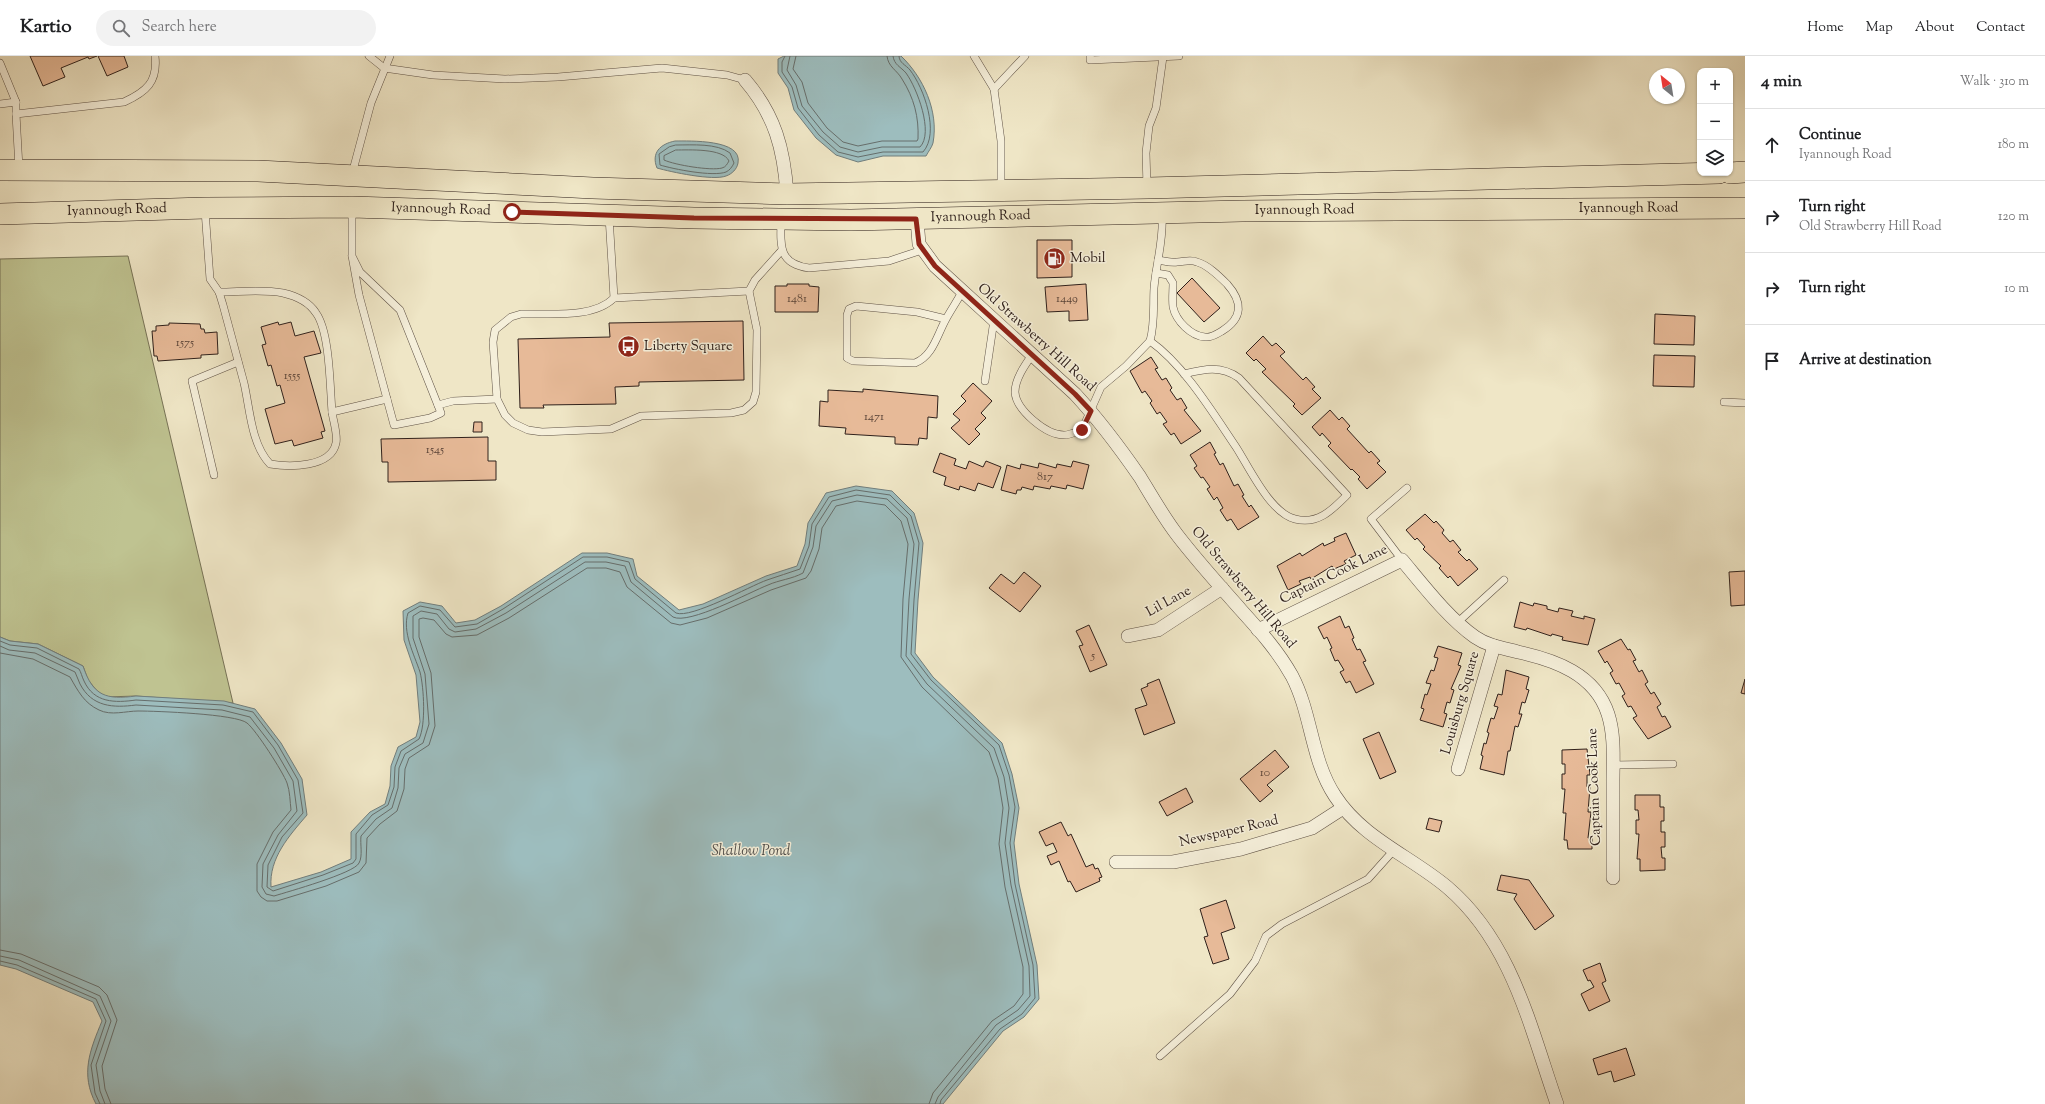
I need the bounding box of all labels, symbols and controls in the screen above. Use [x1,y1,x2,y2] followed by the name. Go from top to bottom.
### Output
[96,10,376,46] search box
[20,14,72,41] text: Kartio
[110,17,132,39] icon: search
[142,17,217,38] text: Search here
[1807,18,1844,38] text: Home
[1866,18,1893,38] text: Map
[1915,18,1954,38] text: About
[1976,18,2025,38] text: Contact
[1649,68,1685,104] north arrow
[1697,68,1733,176] map controls
[1697,68,1733,104] button: +
[1761,70,1802,94] text: 4 min
[1960,73,2029,91] text: Walk · 310 m
[1697,104,1733,140] button: −
[1799,125,1861,146] text: Continue
[1761,134,1783,156] icon: ahead
[1998,136,2029,154] text: 180 m
[1697,140,1733,176] button: layers
[1799,146,1892,164] text: Iyannough Road
[1799,197,1865,218] text: Turn right
[391,198,491,221] street label: Iyannough Road
[1579,198,1679,219] street label: Iyannough Road
[67,199,167,222] street label: Iyannough Road
[1255,200,1355,221] street label: Iyannough Road
[503,203,521,221] route start
[931,206,1031,228] street label: Iyannough Road
[1761,206,1783,228] icon: right
[1998,208,2029,226] text: 120 m
[1799,218,1942,236] text: Old Strawberry Hill Road
[1042,246,1068,272] fuel station icon: Mobil
[1070,249,1106,269] place label: Mobil
[1761,278,1783,300] icon: right
[1799,278,1865,299] text: Turn right
[972,279,1100,397] street label: Old Strawberry Hill Road
[2004,280,2029,298] text: 10 m
[787,290,807,308] house number: 1481
[1056,290,1078,308] house number: 1449
[176,334,194,352] house number: 1575
[615,334,641,360] bus stop icon: Liberty Square
[644,337,733,357] place label: Liberty Square
[1761,350,1783,372] icon: arrive
[1799,350,1932,371] text: Arrive at destination
[284,367,300,385] house number: 1555
[864,408,884,426] house number: 1471
[1073,421,1091,439] route end
[426,441,444,459] house number: 1545
[1037,468,1053,486] house number: 817
[1186,523,1300,653] street label: Old Strawberry Hill Road
[1277,540,1391,610] street label: Captain Cook Lane
[1143,581,1195,623] street label: Lil Lane
[1090,647,1095,665] house number: 5
[1437,649,1485,757] street label: Louisburg Square
[1583,728,1607,846] street label: Captain Cook Lane
[1260,764,1270,782] house number: 10
[1177,811,1281,853] street label: Newspaper Road
[712,841,791,862] water label: Shallow Pond

